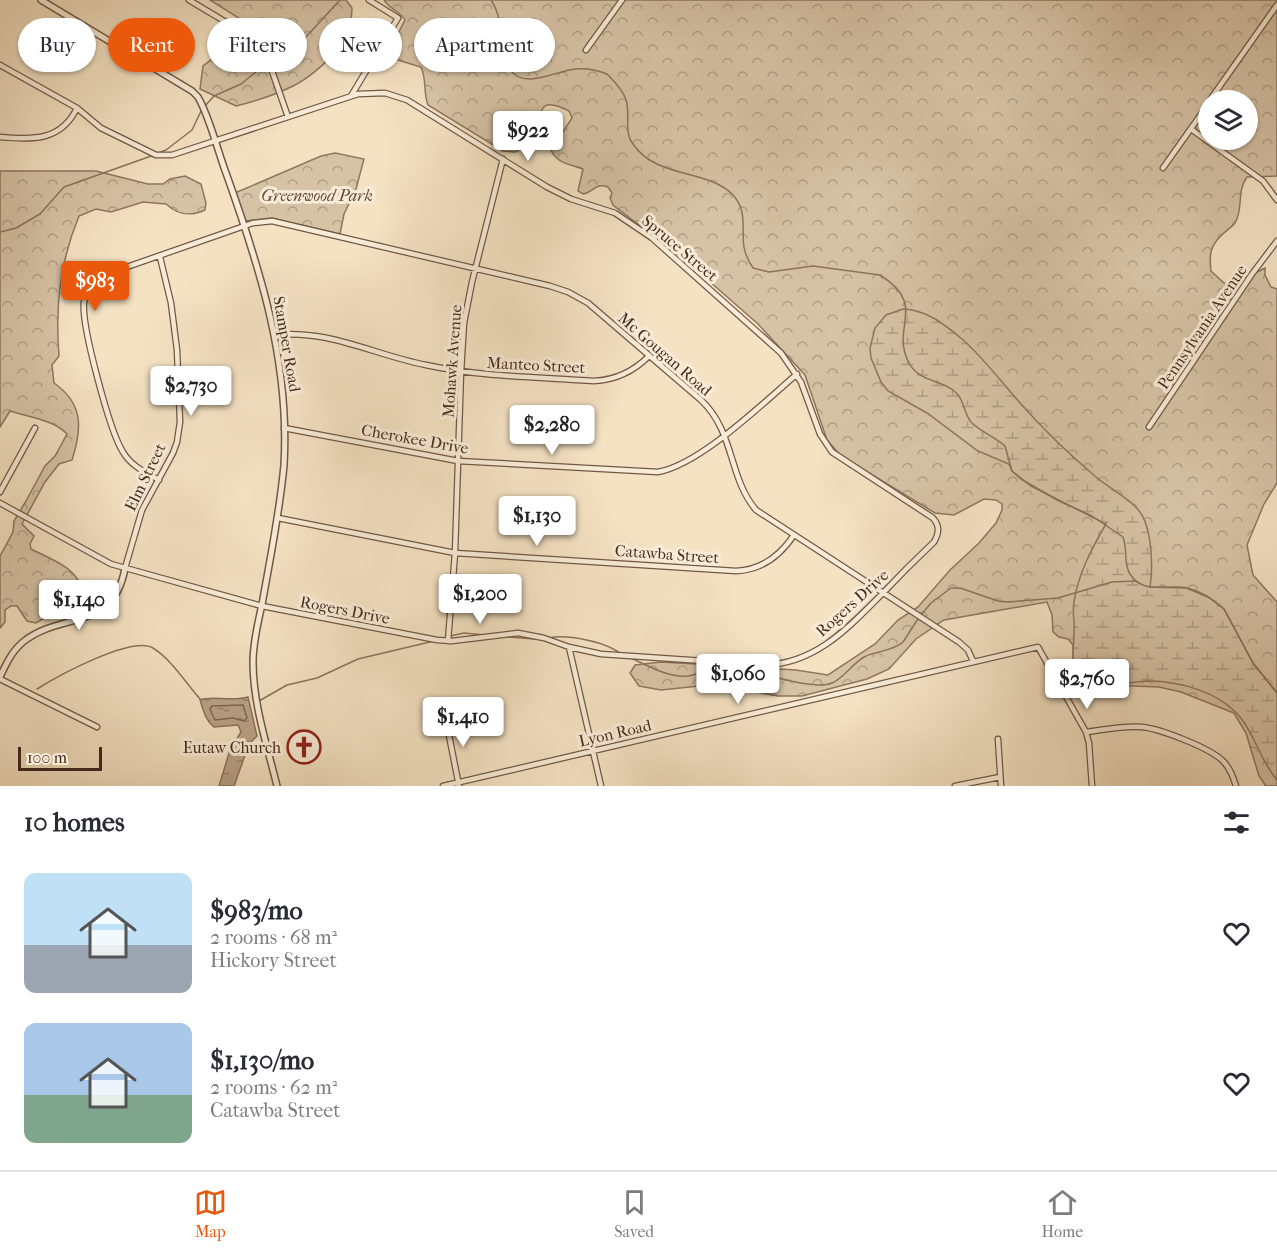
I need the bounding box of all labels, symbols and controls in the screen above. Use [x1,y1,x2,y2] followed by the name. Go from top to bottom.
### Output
[18,18,96,72] chip: Buy
[108,18,195,72] chip: Rent
[207,18,307,72] chip: Filters
[319,18,402,72] chip: New
[414,18,555,72] chip: Apartment
[1198,90,1258,150] map controls
[1198,90,1258,150] button: layers
[492,111,564,162] pin: $922
[507,119,549,142] text: $922
[261,186,373,205] park label: Greenwood Park
[638,211,722,285] street label: Spruce Street
[59,261,131,312] pin: $983
[1153,261,1251,393] street label: Pennsylvania Avenue
[75,269,115,292] text: $983
[269,295,305,394] street label: Stamper Road
[439,304,465,418] street label: Mohawk Avenue
[614,308,716,400] street label: Mc Gougan Road
[486,353,586,377] street label: Manteo Street
[142,366,240,417] pin: $2,730
[164,374,218,397] text: $2,730
[503,405,601,456] pin: $2,280
[524,413,580,436] text: $2,280
[360,420,470,458] street label: Cherokee Drive
[120,440,170,514] street label: Elm Street
[488,496,586,547] pin: $1,130
[513,504,561,527] text: $1,130
[614,541,720,567] street label: Catawba Street
[812,565,892,641] street label: Rogers Drive
[431,574,529,625] pin: $1,200
[30,580,128,631] pin: $1,140
[453,582,507,605] text: $1,200
[53,588,105,611] text: $1,140
[298,592,392,628] street label: Rogers Drive
[689,654,787,705] pin: $1,060
[1038,659,1136,710] pin: $2,760
[710,662,766,685] text: $1,060
[1059,667,1115,690] text: $2,760
[414,697,512,748] pin: $1,410
[437,705,489,728] text: $1,410
[577,715,653,751] street label: Lyon Road
[286,729,322,765] church icon: Eutaw Church
[183,738,281,757] place label: Eutaw Church
[18,744,102,772] scale bar
[27,748,67,767] text: 100 m
[1220,806,1253,839] icon: filters
[24,807,125,838] text: 10 homes
[210,895,303,926] text: $983/mo
[72,897,144,969] icon: home
[1220,917,1253,950] icon: heart
[210,926,337,949] text: 2 rooms · 68 m²
[210,949,337,972] text: Hickory Street
[210,1045,314,1076] text: $1,130/mo
[72,1047,144,1119] icon: home
[1220,1067,1253,1100] icon: heart
[210,1076,337,1099] text: 2 rooms · 62 m²
[210,1099,340,1122] text: Catawba Street
[194,1186,227,1241] tab: Map
[614,1186,654,1241] tab: Saved
[1042,1186,1083,1241] tab: Home

